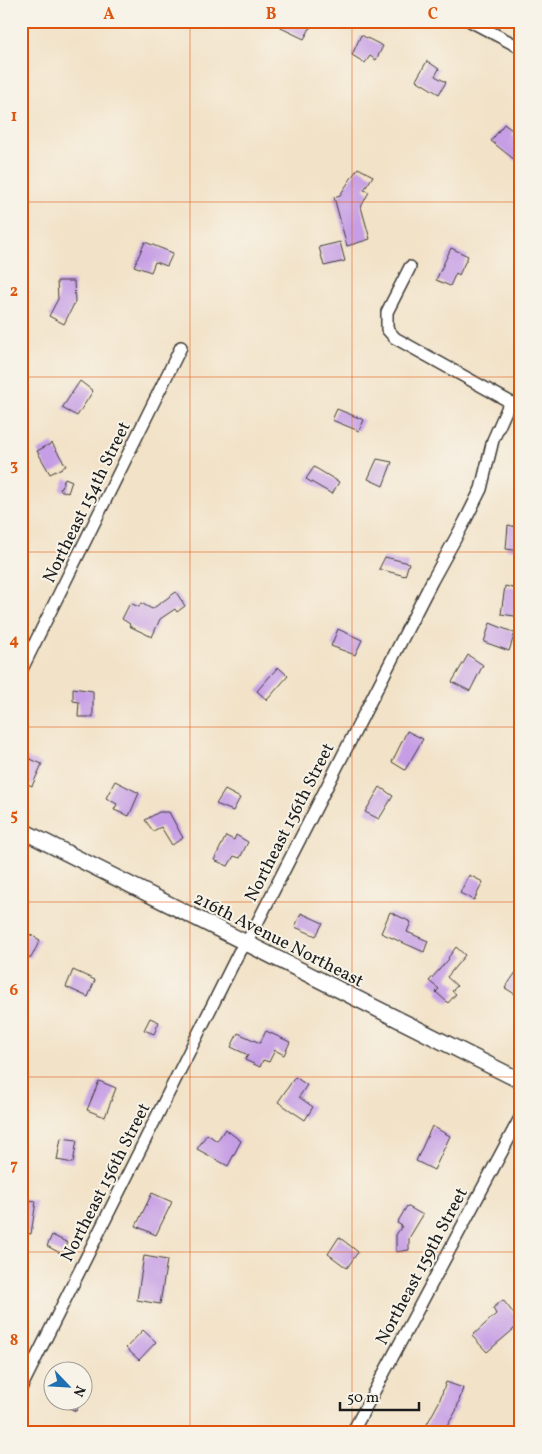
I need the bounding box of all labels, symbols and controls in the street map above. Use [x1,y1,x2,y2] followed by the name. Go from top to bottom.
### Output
[103,4,115,26] text: A
[266,4,277,26] text: B
[428,4,438,26] text: C
[11,106,17,128] text: 1
[10,281,18,303] text: 2
[37,418,137,588] street label: Northeast 154th Street
[10,455,18,477] text: 3
[9,630,19,652] text: 4
[239,739,341,906] street label: Northeast 156th Street
[10,805,18,827] text: 5
[189,887,368,994] street label: 216th Avenue Northeast
[10,980,19,1002] text: 6
[55,1099,157,1266] street label: Northeast 156th Street
[10,1155,18,1177] text: 7
[370,1184,474,1350] street label: Northeast 159th Street
[10,1330,18,1352] text: 8
[42,1362,92,1412] north arrow
[340,1379,418,1411] scale bar
[68,1382,89,1399] text: N
[347,1388,379,1409] text: 50 m

